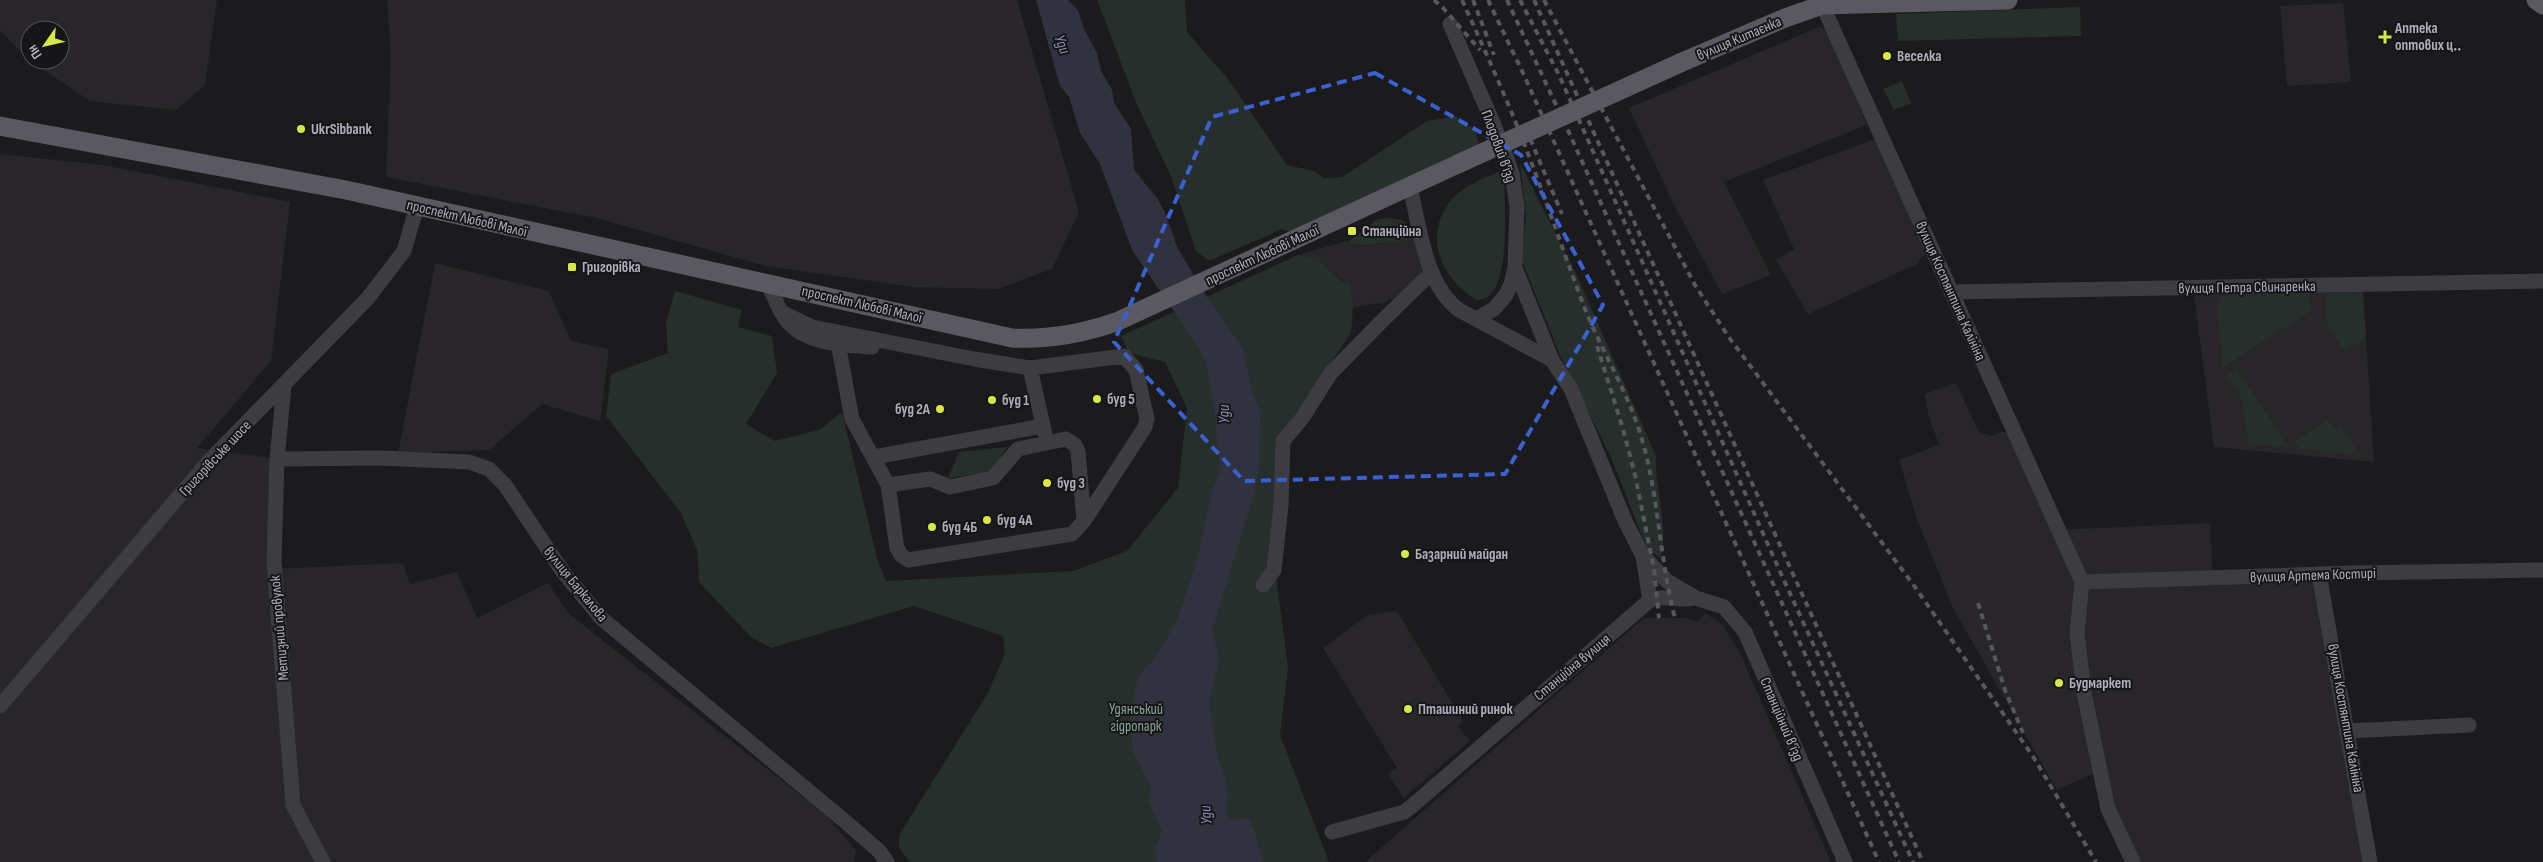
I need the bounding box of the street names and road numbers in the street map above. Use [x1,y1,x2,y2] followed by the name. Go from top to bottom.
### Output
[1694,12,1784,65] street label: вулиця Китаєнка
[1477,107,1520,185] street label: Плодовий в'їзд
[405,195,530,242] street label: проспект Любові Малої
[1911,219,1990,364] street label: вулиця Костянтина Калініна
[1203,220,1323,290] street label: проспект Любові Малої
[2178,277,2316,298] street label: вулиця Петра Свинаренка
[800,281,925,328] street label: проспект Любові Малої
[175,416,256,500] street label: Григорівське шосе
[539,543,612,626] street label: вулиця Баркалова
[2250,564,2376,587] street label: вулиця Артема Костирі
[265,574,294,681] street label: Метизний провулок
[1530,630,1615,705] street label: Станційна вулиця
[2323,642,2368,794] street label: вулиця Костянтина Калініна
[1755,675,1808,764] street label: Станційний в’їзд

